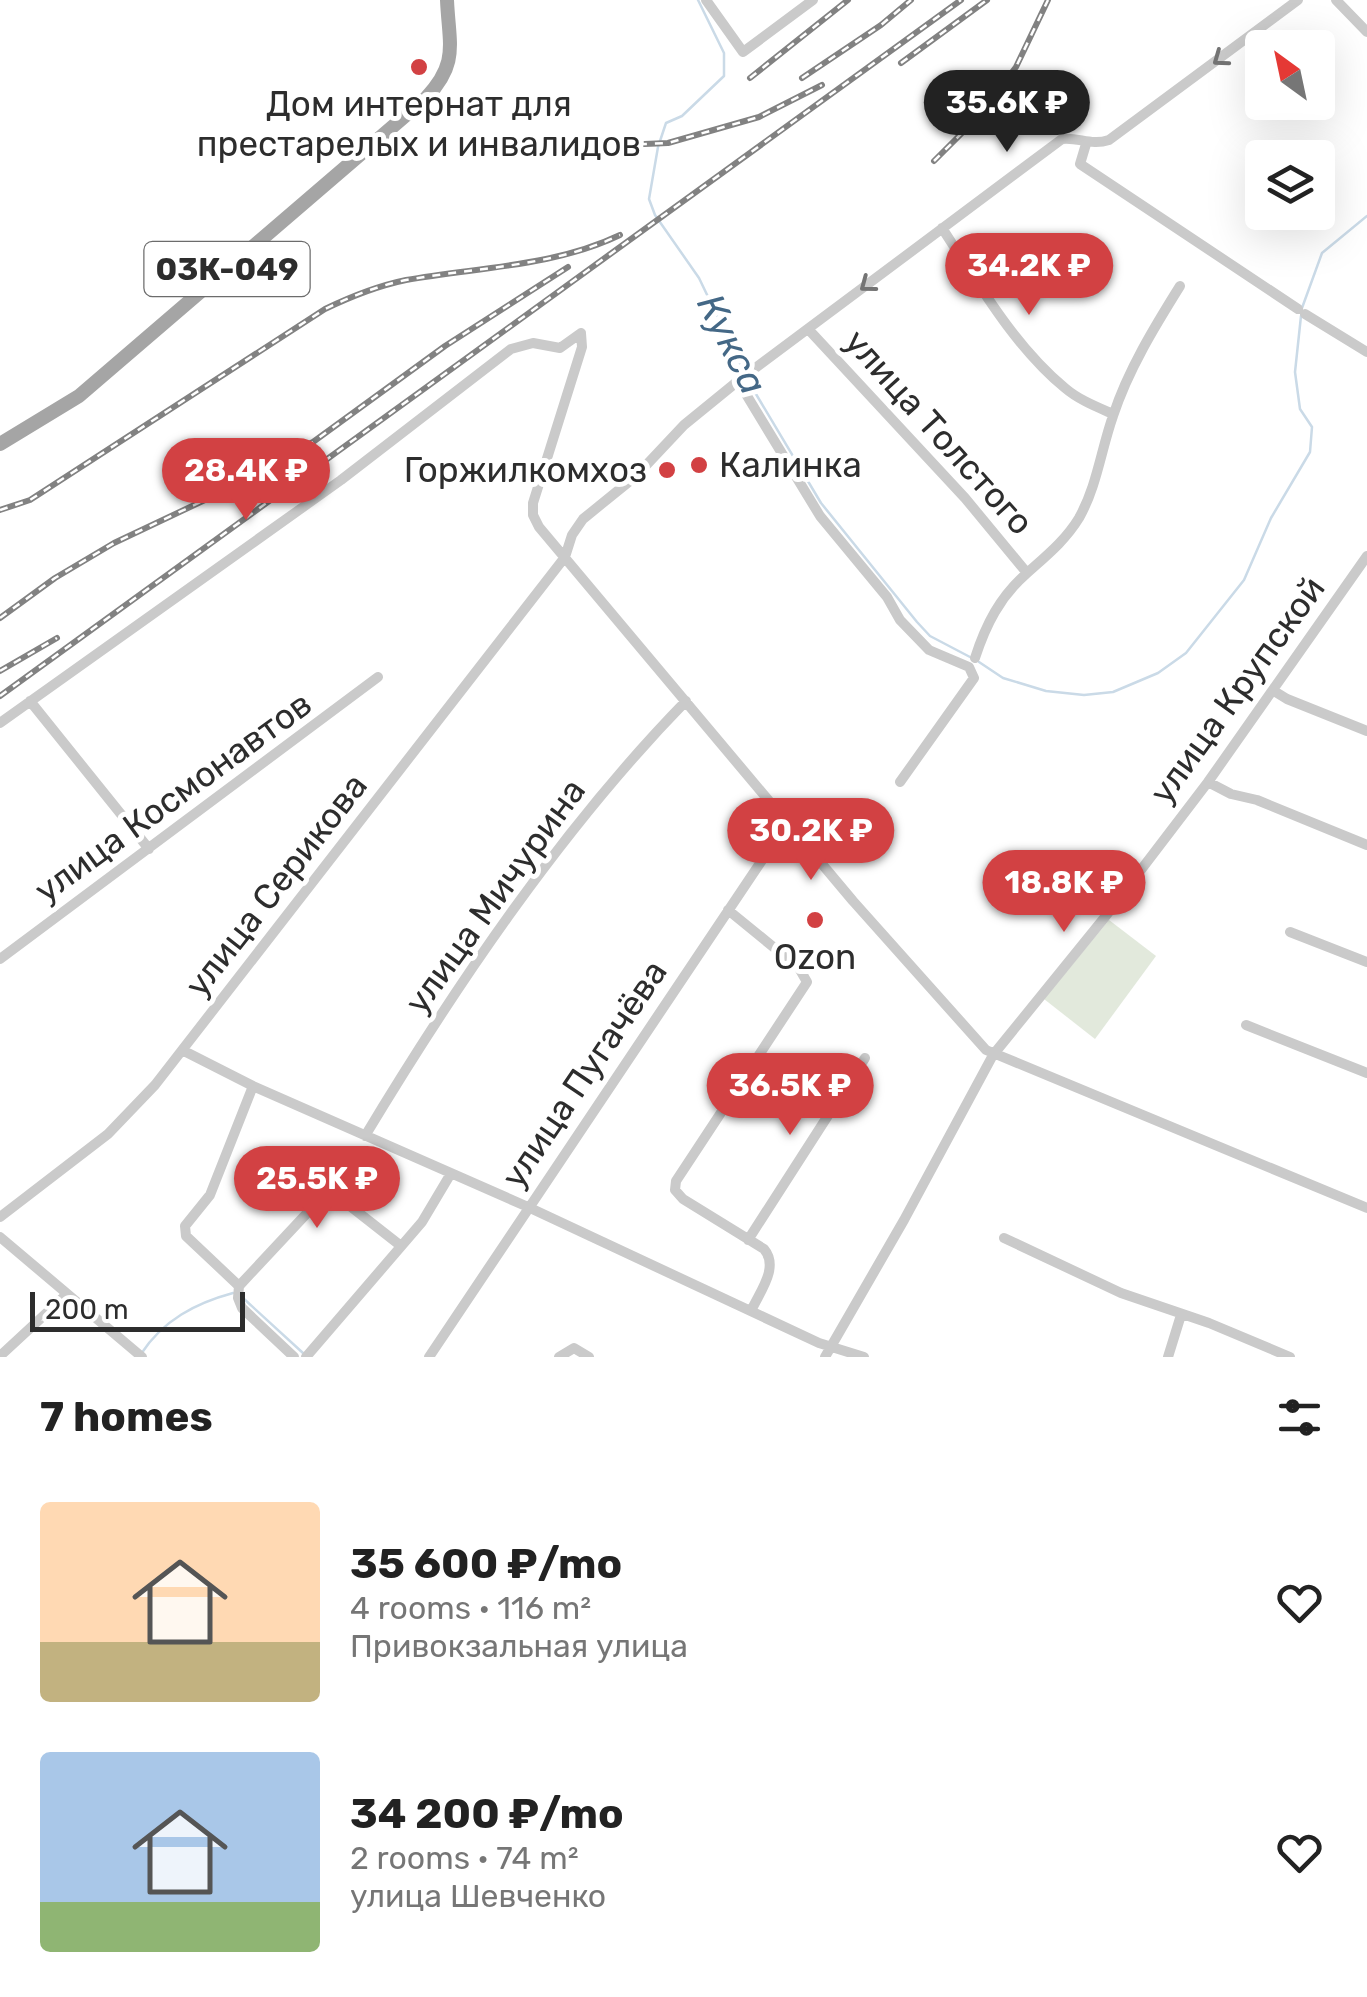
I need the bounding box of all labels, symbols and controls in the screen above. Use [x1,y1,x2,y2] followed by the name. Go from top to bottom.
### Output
[1245,30,1335,120] north arrow
[1245,30,1335,230] map controls
[1213,47,1231,64] one-way arrow
[408,56,430,78] marker: Дом интернат для престарелых и инвалидов
[915,70,1099,155] pin: 35.6K ₽
[197,83,641,165] place label: Дом интернат для престарелых и инвалидов
[946,83,1068,121] text: 35.6K ₽
[1245,140,1335,230] button: layers
[937,233,1121,318] pin: 34.2K ₽
[144,242,310,296] road number: 03К-049
[967,246,1091,284] text: 34.2K ₽
[860,274,878,291] one-way arrow
[687,286,777,402] water label: Кукса
[836,321,1042,543] street label: улица Толстого
[154,438,338,523] pin: 28.4K ₽
[719,444,862,486] place label: Калинка
[404,449,647,491] place label: Горжилкомхоз
[184,451,308,489] text: 28.4K ₽
[688,454,710,476] marker: Калинка
[656,459,678,481] marker: Горжилкомхоз
[1141,568,1333,812] street label: улица Крупской
[26,682,320,912] street label: улица Космонавтов
[176,765,376,1005] street label: улица Серикова
[396,771,594,1021] street label: улица Мичурина
[719,798,903,883] pin: 30.2K ₽
[749,811,873,849] text: 30.2K ₽
[972,850,1156,935] pin: 18.8K ₽
[1005,863,1124,901] text: 18.8K ₽
[804,909,826,931] marker: Ozon
[774,936,856,978] place label: Ozon
[492,952,676,1196] street label: улица Пугачёва
[698,1053,882,1138] pin: 36.5K ₽
[729,1066,851,1104] text: 36.5K ₽
[225,1146,409,1231] pin: 25.5K ₽
[256,1159,378,1197] text: 25.5K ₽
[30,1287,245,1332] scale bar
[45,1293,129,1326] text: 200 m
[1272,1390,1327,1445] icon: filters
[40,1392,213,1442] text: 7 homes
[350,1539,622,1589] text: 35 600 ₽/mo
[120,1542,240,1662] icon: home
[1272,1575,1327,1630] icon: heart
[350,1589,591,1627] text: 4 rooms · 116 m²
[350,1627,688,1665] text: Привокзальная улица
[350,1789,624,1839] text: 34 200 ₽/mo
[120,1792,240,1912] icon: home
[1272,1825,1327,1880] icon: heart
[350,1839,579,1877] text: 2 rooms · 74 m²
[350,1877,606,1915] text: улица Шевченко

